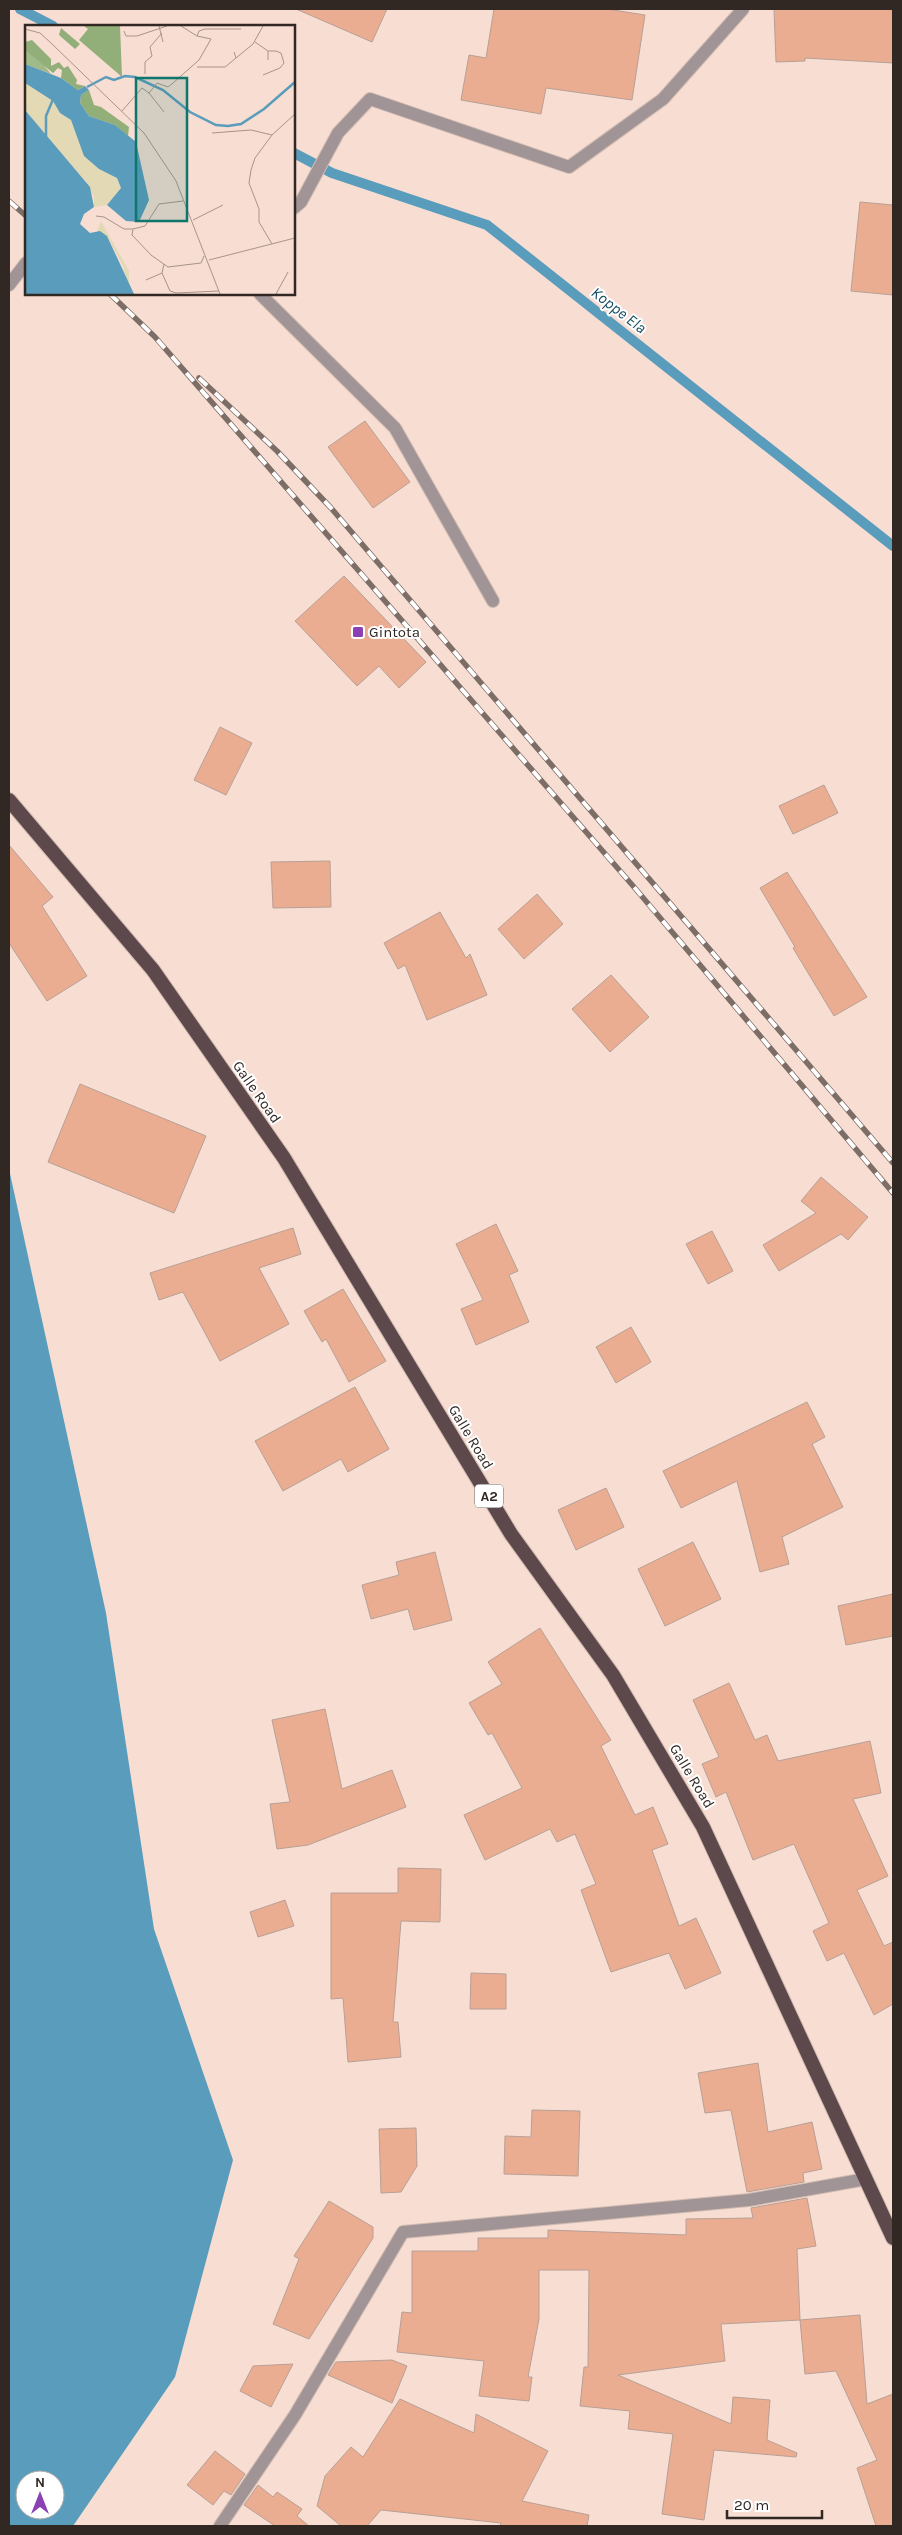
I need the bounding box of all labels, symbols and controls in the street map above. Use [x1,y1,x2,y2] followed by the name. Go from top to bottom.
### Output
[25,25,295,295] inset map
[588,283,650,337] water label: Koppe Ela
[369,623,420,641] place label: Gintota
[351,625,365,639] marker: Gintota
[229,1057,285,1127] street label: Galle Road
[445,1401,497,1473] street label: Galle Road
[475,1484,503,1508] road number: A2
[666,1740,718,1812] street label: Galle Road
[15,2470,65,2520] north arrow
[35,2474,45,2491] text: N
[727,2488,822,2520] scale bar
[734,2496,769,2514] text: 20 m

